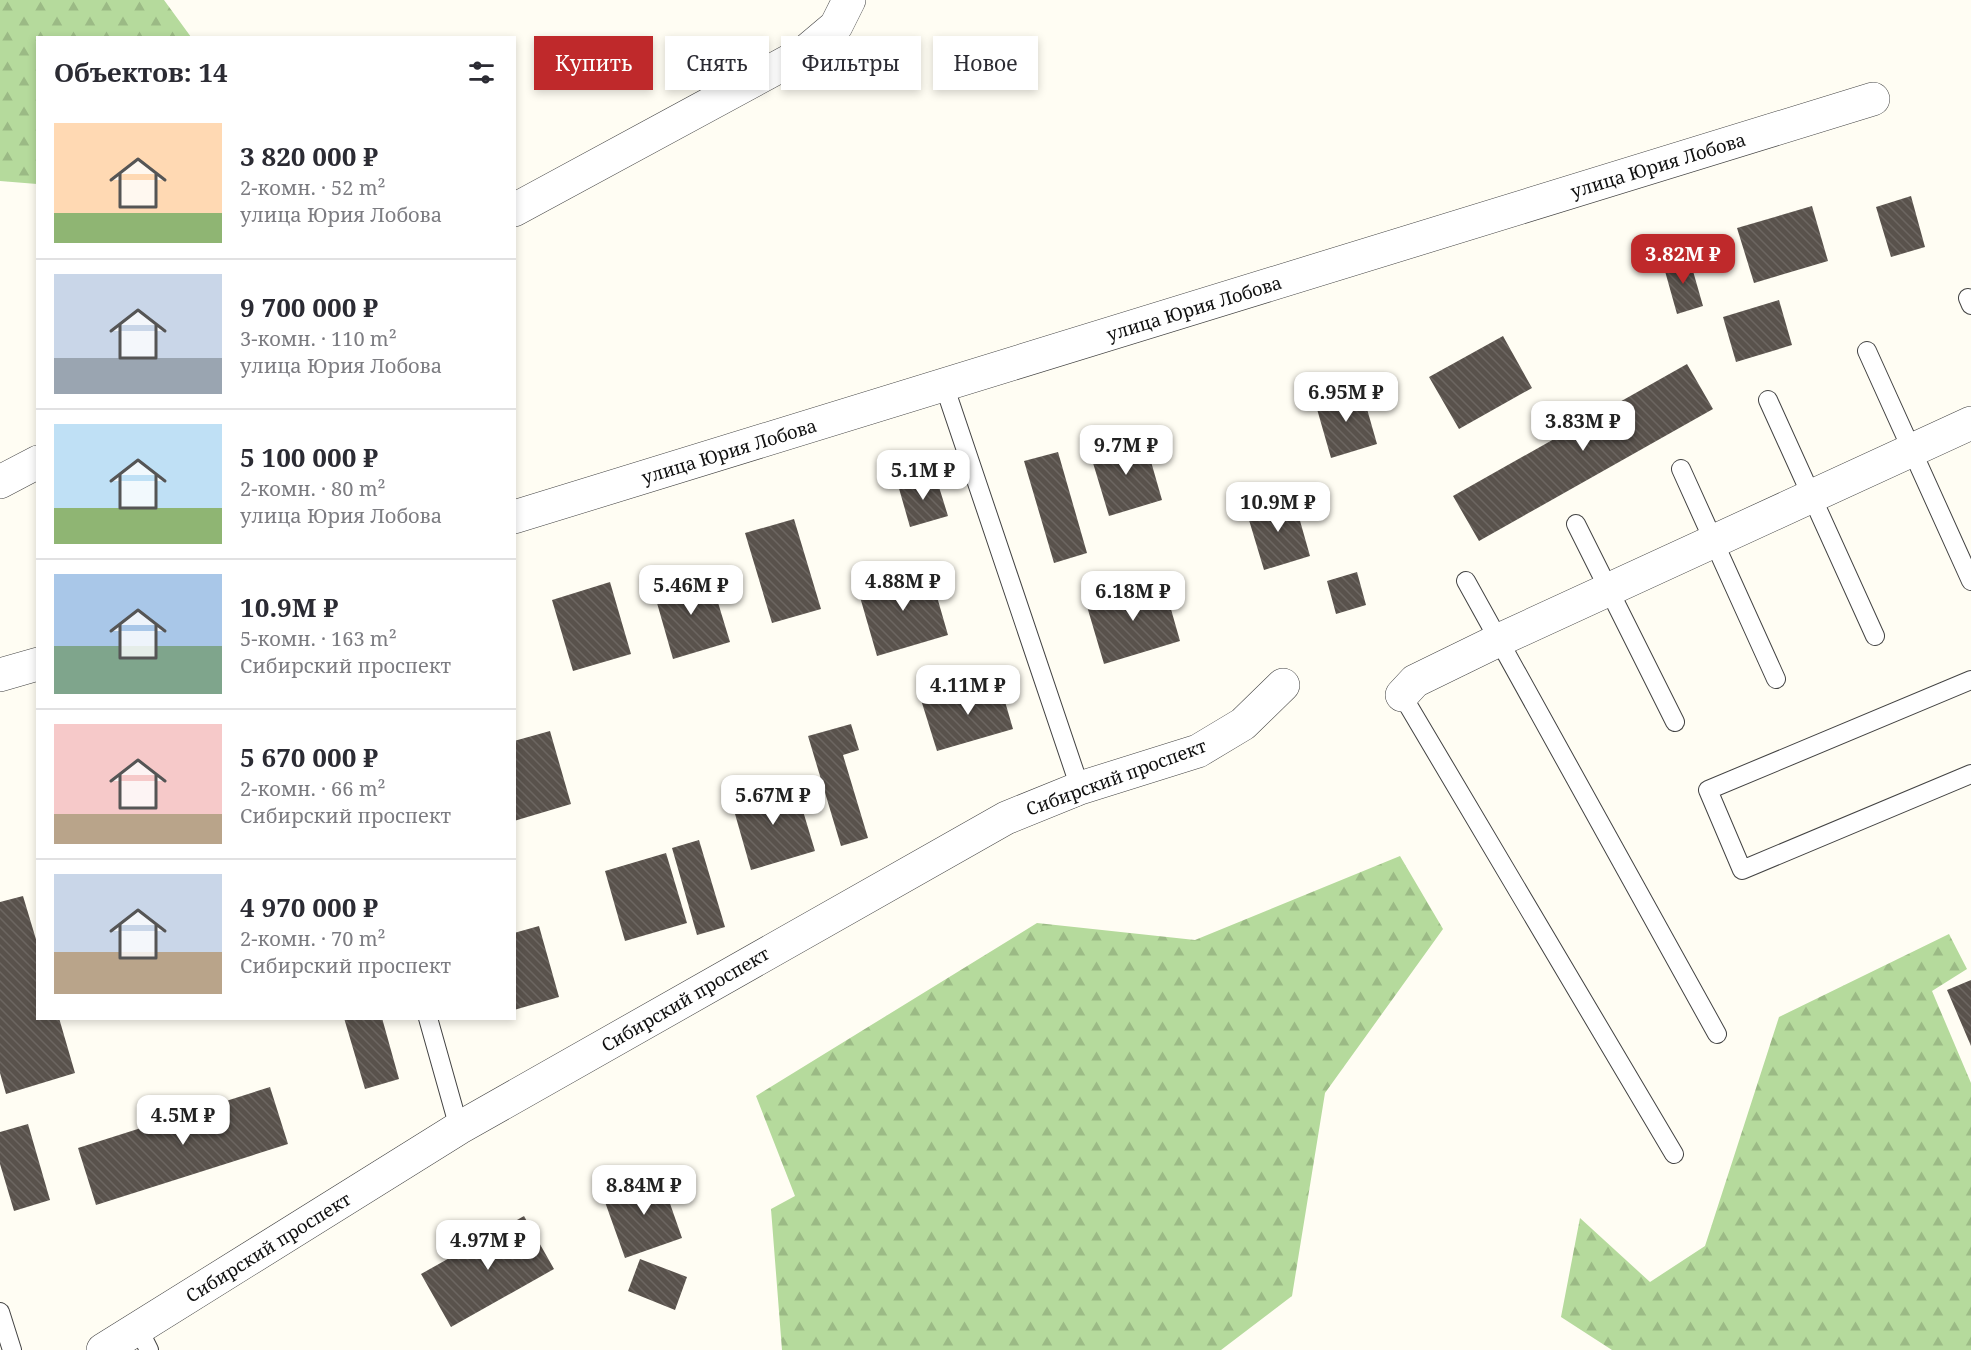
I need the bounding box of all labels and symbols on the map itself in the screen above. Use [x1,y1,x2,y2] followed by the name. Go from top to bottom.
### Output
[1568,127,1748,203] street label: улица Юрия Лобова
[1628,234,1738,285] pin: 3.82M ₽
[1104,270,1284,346] street label: улица Юрия Лобова
[1291,372,1401,423] pin: 6.95M ₽
[1528,401,1638,452] pin: 3.83M ₽
[639,413,819,489] street label: улица Юрия Лобова
[1077,425,1175,476] pin: 9.7M ₽
[874,450,972,501] pin: 5.1M ₽
[1223,482,1333,533] pin: 10.9M ₽
[848,561,958,612] pin: 4.88M ₽
[636,565,746,616] pin: 5.46M ₽
[1078,571,1188,622] pin: 6.18M ₽
[913,665,1023,716] pin: 4.11M ₽
[1023,733,1210,821] street label: Сибирский проспект
[718,775,828,826] pin: 5.67M ₽
[597,941,774,1057] street label: Сибирский проспект
[134,1095,232,1146] pin: 4.5M ₽
[589,1165,699,1216] pin: 8.84M ₽
[181,1186,355,1308] street label: Сибирский проспект
[433,1220,543,1271] pin: 4.97M ₽

